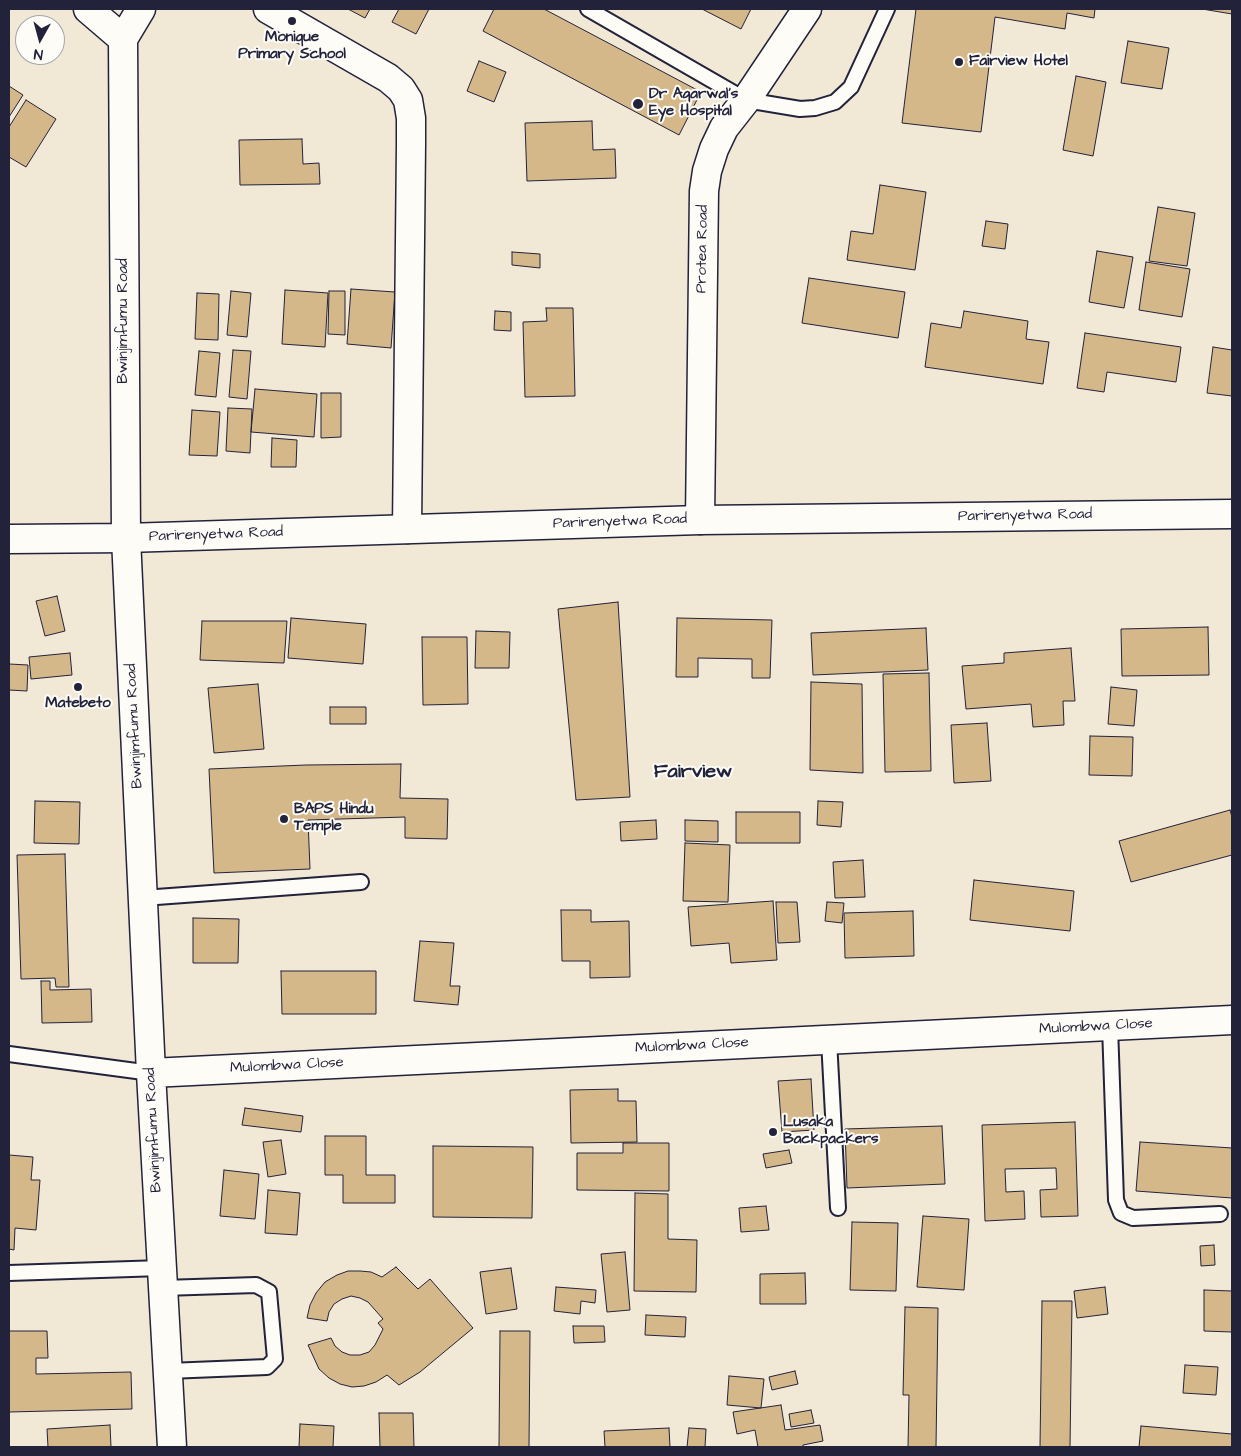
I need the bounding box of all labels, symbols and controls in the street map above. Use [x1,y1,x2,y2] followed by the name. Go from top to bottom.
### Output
[15,15,65,65] north arrow
[286,15,298,27] marker: Monique Primary School
[238,29,346,64] place label: Monique Primary School
[33,43,44,64] text: N
[969,53,1068,71] place label: Fairview Hotel
[953,56,965,68] marker: Fairview Hotel
[649,86,738,121] place label: Dr Agarwal's Eye Hospital
[631,97,645,111] marker: Dr Agarwal's Eye Hospital
[693,205,713,293] street label: Protea Road
[115,258,133,384] street label: Bwinjimfumu Road
[958,506,1092,526] street label: Parirenyetwa Road
[553,511,687,533] street label: Parirenyetwa Road
[149,524,283,546] street label: Parirenyetwa Road
[123,663,147,789] street label: Bwinjimfumu Road
[72,681,84,693] marker: Matebeto
[45,695,111,713] place label: Matebeto
[654,761,732,785] district label: Fairview
[294,801,374,836] place label: BAPS Hindu Temple
[278,813,290,825] marker: BAPS Hindu Temple
[1039,1015,1153,1039] street label: Mulombwa Close
[635,1034,749,1058] street label: Mulombwa Close
[230,1054,344,1078] street label: Mulombwa Close
[142,1067,166,1193] street label: Bwinjimfumu Road
[783,1114,879,1149] place label: Lusaka Backpackers
[767,1126,779,1138] marker: Lusaka Backpackers

